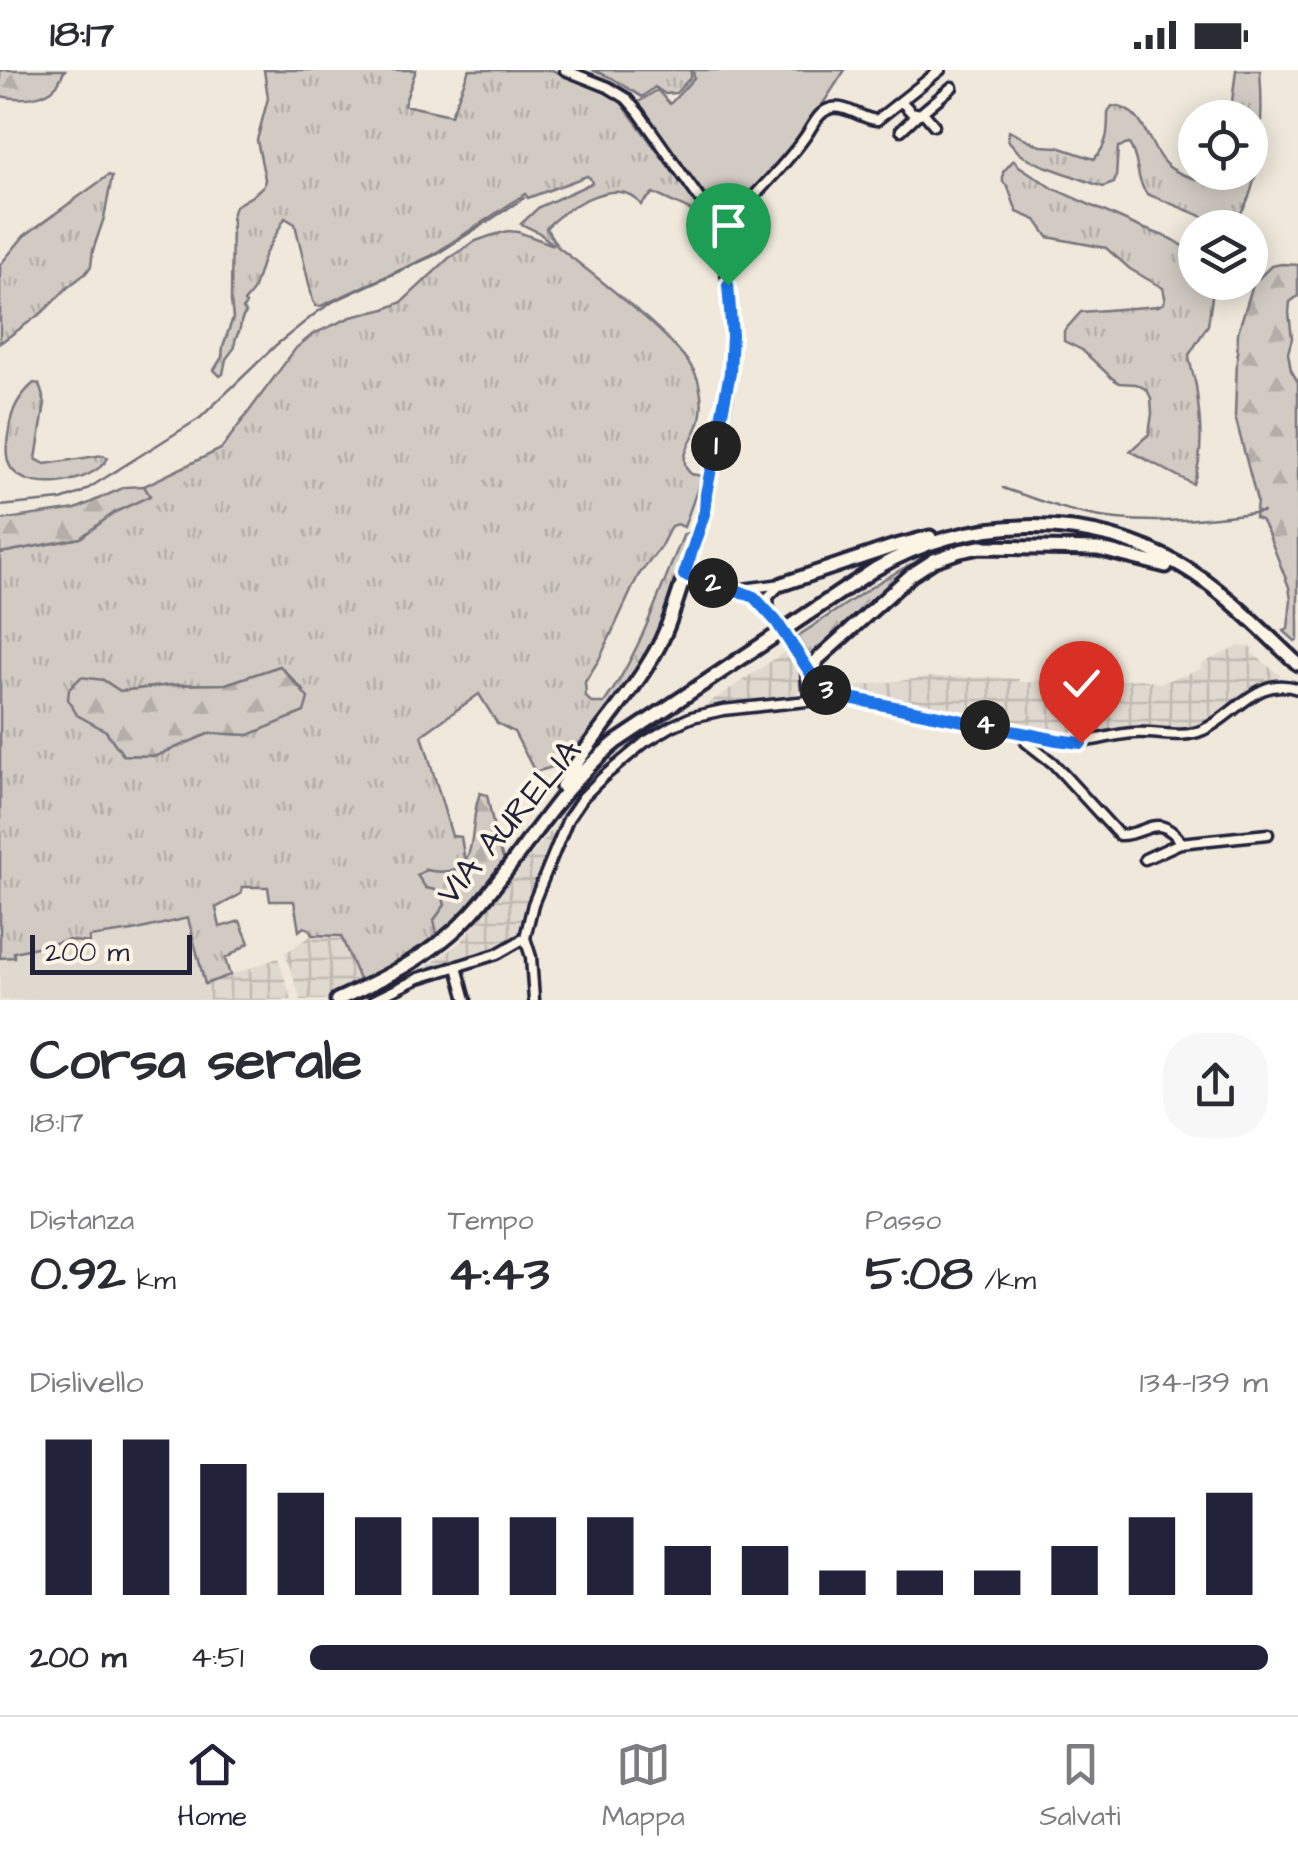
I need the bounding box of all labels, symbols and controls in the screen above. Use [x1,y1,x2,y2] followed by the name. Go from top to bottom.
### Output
[50,9,114,61] text: 18:17
[1178,100,1268,300] map controls
[1178,100,1268,190] button: locate
[686,183,771,286] pin
[701,198,756,253] icon: arrive
[1178,210,1268,300] button: layers
[691,421,741,471] pin: 1
[714,426,718,465] text: 1
[688,558,738,608] pin: 2
[705,563,721,602] text: 2
[1039,641,1124,744] pin
[1054,656,1109,711] icon: check
[801,665,851,715] pin: 3
[819,670,833,709] text: 3
[960,700,1010,750] pin: 4
[975,705,995,744] text: 4
[425,728,593,916] street label: VIA AURELIA
[30,930,192,974] scale bar
[45,933,129,972] text: 200 m
[30,1024,362,1100] text: Corsa serale
[1163,1033,1268,1138] button: share
[30,1100,84,1145] text: 18:17
[30,1201,134,1240] text: Distanza
[448,1201,533,1240] text: Tempo
[865,1201,941,1240] text: Passo
[30,1240,126,1309] text: 0.92
[448,1240,550,1309] text: 4:43
[865,1240,973,1309] text: 5:08
[126,1261,176,1300] text: km
[973,1261,1036,1300] text: /km
[30,1360,144,1405] text: Dislivello
[1140,1360,1268,1405] text: 134–139 m
[30,1635,126,1680] text: 200 m
[190,1635,244,1680] text: 4:51
[177,1737,247,1836] tab: Home
[602,1737,685,1836] tab: Mappa
[1040,1737,1121,1836] tab: Salvati

